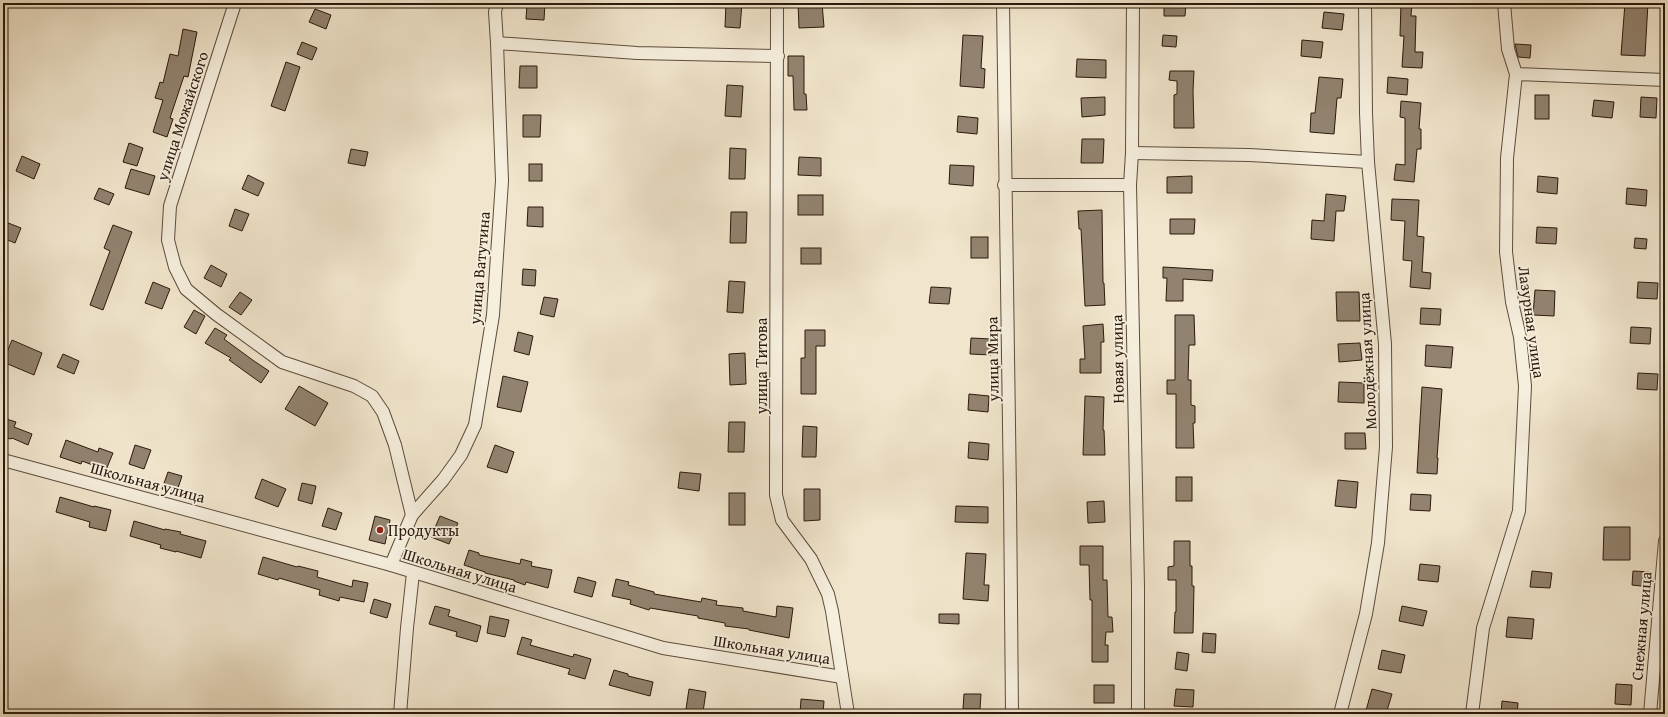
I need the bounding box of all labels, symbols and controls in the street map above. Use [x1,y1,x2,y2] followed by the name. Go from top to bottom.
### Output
[149,48,214,185] street label: улица Можайского
[462,210,496,327] street label: улица Ватутина
[1512,264,1552,380] street label: Лазурная улица
[1351,291,1383,430] street label: Молодёжная улица
[1104,314,1130,404] street label: Новая улица
[979,316,1005,403] street label: улица Мира
[749,317,773,415] street label: улица Титова
[88,455,208,509] street label: Школьная улица
[388,518,459,542] place label: Продукты
[375,525,385,535] marker: Продукты
[400,541,520,599] street label: Школьная улица
[1624,570,1658,681] street label: Снежная улица
[712,628,833,670] street label: Школьная улица

